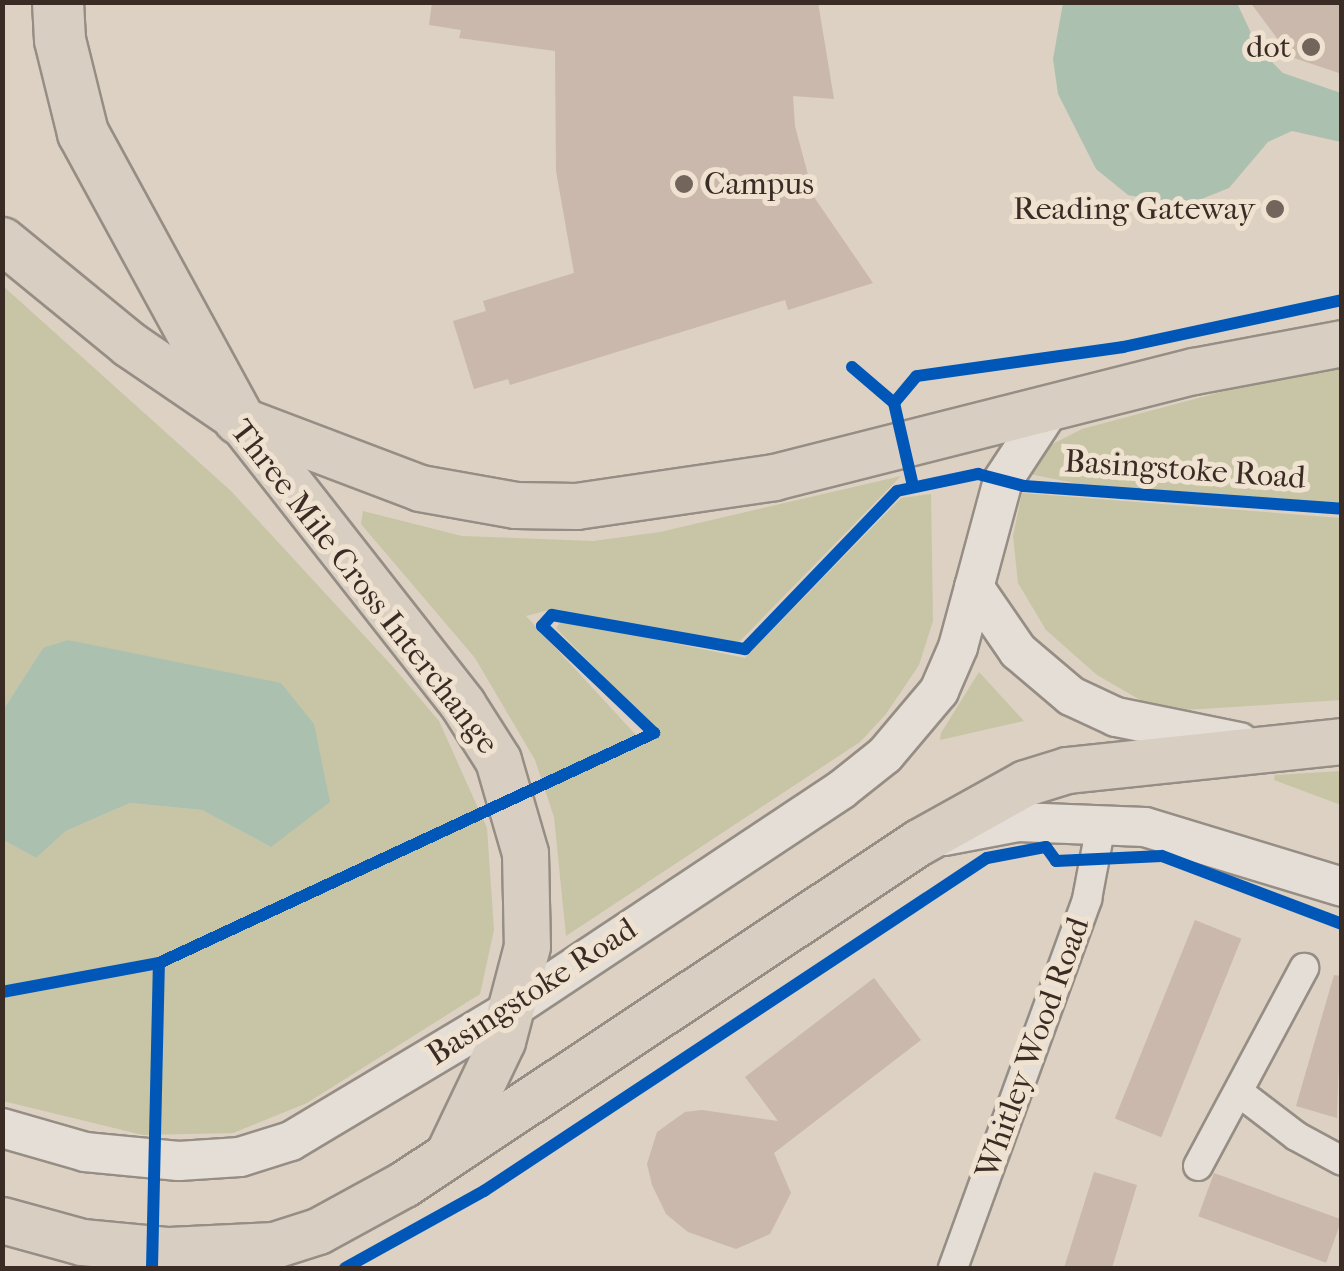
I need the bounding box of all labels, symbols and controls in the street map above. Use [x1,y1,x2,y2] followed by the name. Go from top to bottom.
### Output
[1246,28,1291,66] place label: dot
[1300,36,1322,58] marker: dot
[704,165,814,203] place label: Campus
[673,173,695,195] marker: Campus
[1013,190,1255,228] place label: Reading Gateway
[1264,198,1286,220] marker: Reading Gateway
[222,412,506,762] street label: Three Mile Cross Interchange
[1063,442,1307,498] street label: Basingstoke Road
[420,910,644,1074] street label: Basingstoke Road
[968,912,1098,1184] street label: Whitley Wood Road

